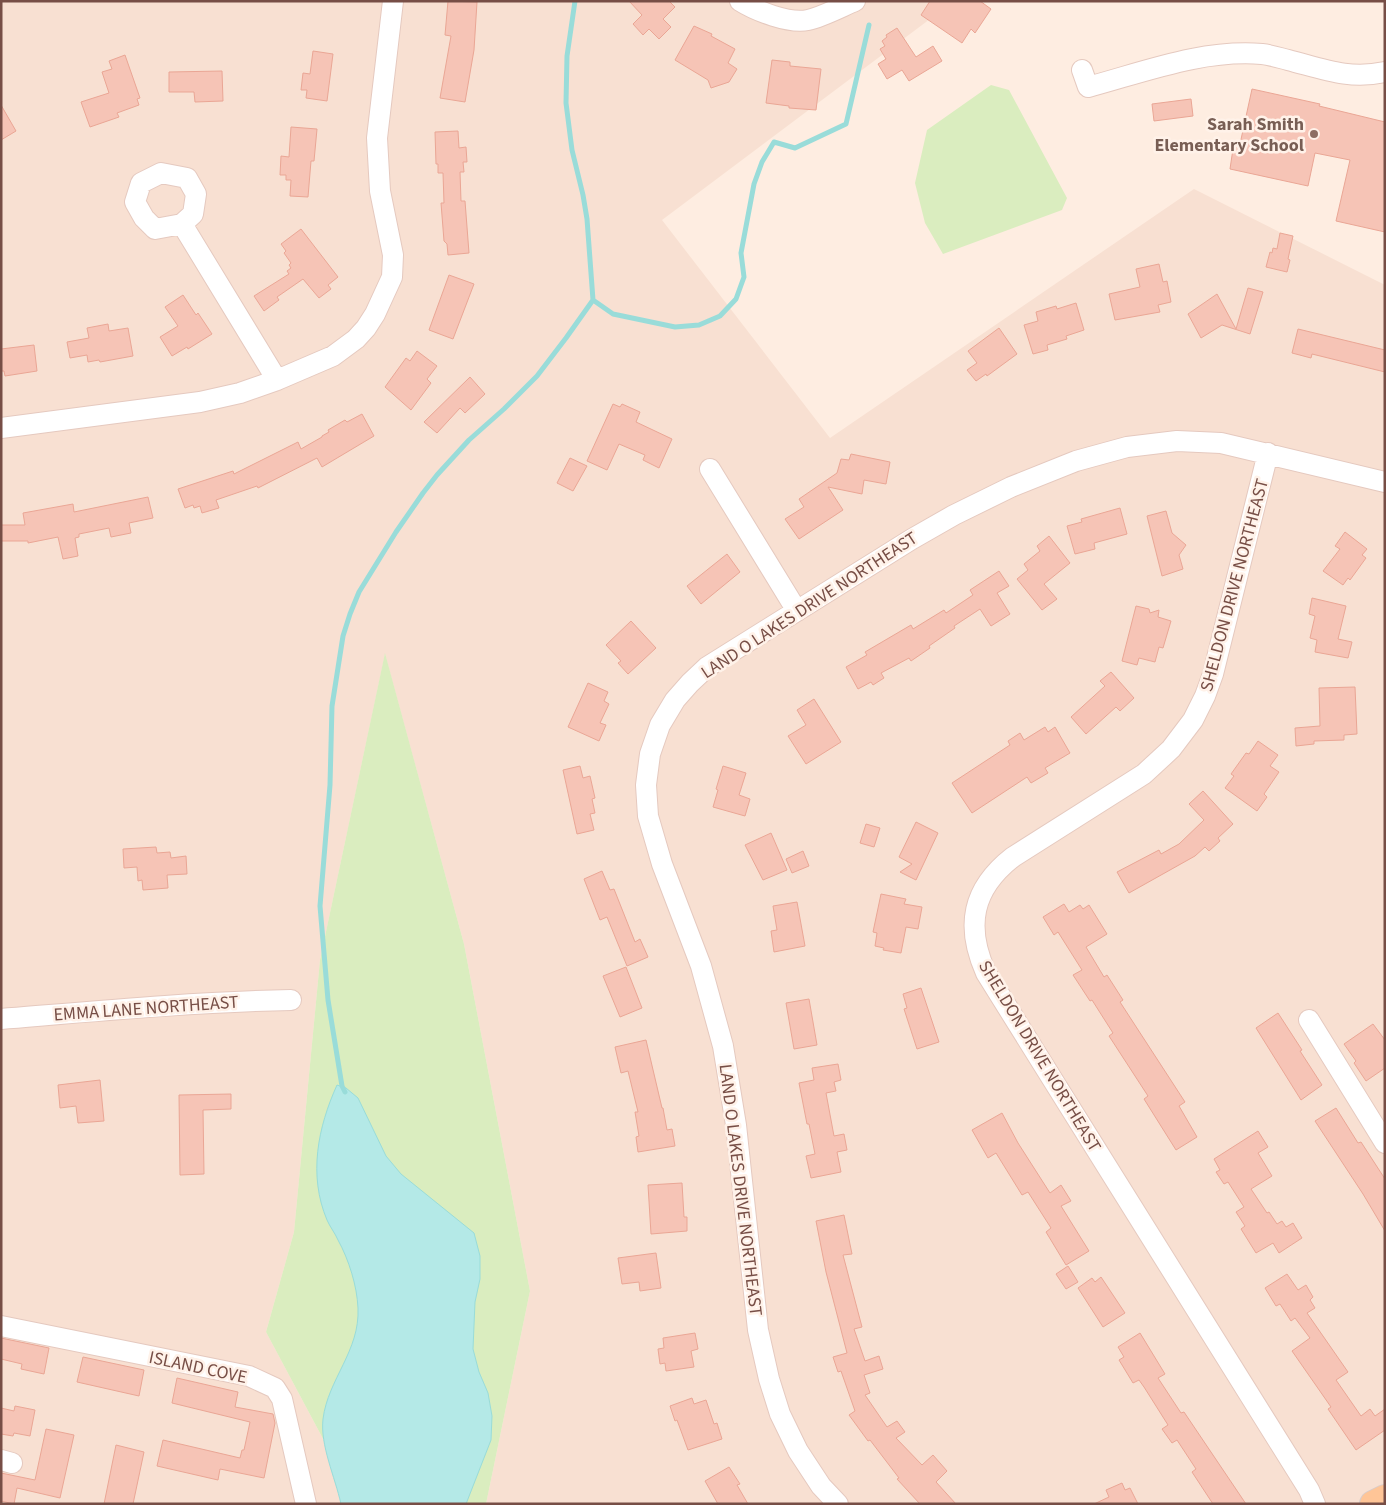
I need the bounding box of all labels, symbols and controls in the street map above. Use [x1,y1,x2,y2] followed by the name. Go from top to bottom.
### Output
[1154,112,1304,158] place label: Sarah Smith Elementary School
[1308,128,1320,140] marker: Sarah Smith Elementary School
[1194,476,1275,694] street label: SHELDON DRIVE NORTHEAST
[696,526,923,685] street label: LAND O LAKES DRIVE NORTHEAST
[972,956,1107,1157] street label: SHELDON DRIVE NORTHEAST
[53,990,240,1027] street label: EMMA LANE NORTHEAST
[713,1063,768,1318] street label: LAND O LAKES DRIVE NORTHEAST
[147,1345,249,1390] street label: ISLAND COVE

